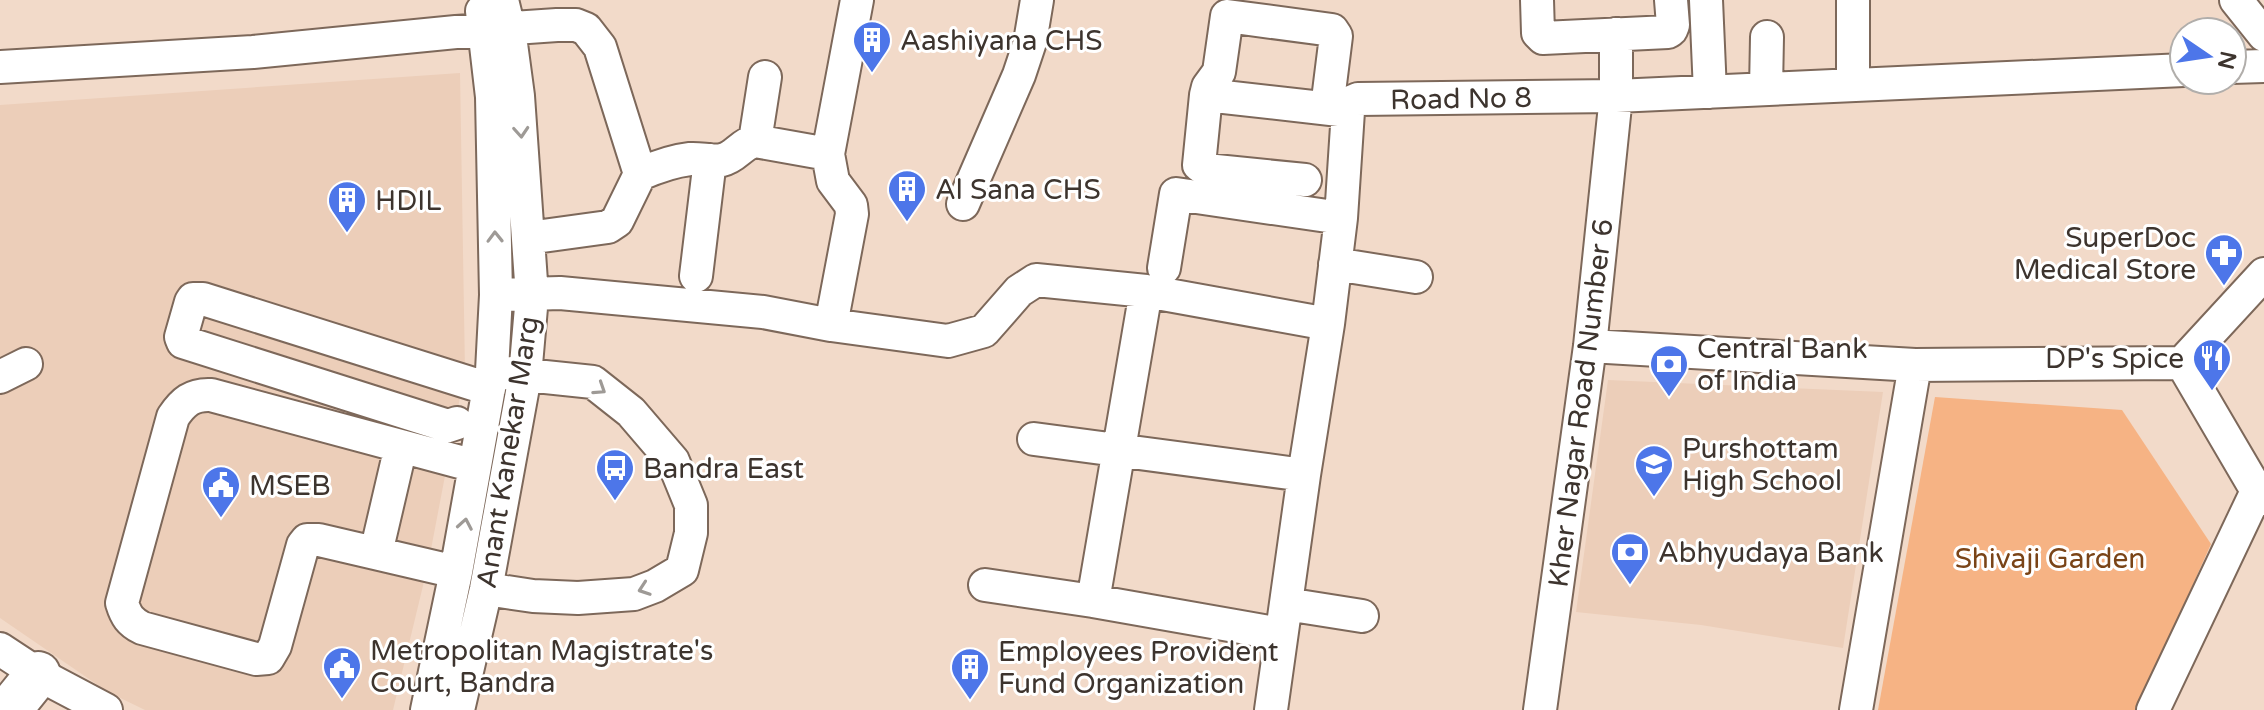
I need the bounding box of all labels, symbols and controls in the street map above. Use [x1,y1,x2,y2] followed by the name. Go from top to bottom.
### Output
[2168,16,2248,96] north arrow
[851,19,893,74] building icon: Aashiyana CHS
[900,24,1103,58] place label: Aashiyana CHS
[2212,49,2241,72] text: N
[1390,81,1532,117] street label: Road No 8
[512,126,529,139] one-way arrow
[886,168,928,223] building icon: Al Sana CHS
[935,173,1101,207] place label: Al Sana CHS
[326,179,368,234] building icon: HDIL
[375,184,441,218] place label: HDIL
[1542,217,1620,589] street label: Kher Nagar Road Number 6
[2014,221,2196,287] place label: SuperDoc Medical Store
[486,230,503,243] one-way arrow
[2203,232,2245,287] pharmacy icon: SuperDoc Medical Store
[470,314,546,591] street label: Anant Kanekar Marg
[1697,332,1867,398] place label: Central Bank of India
[2191,337,2233,392] restaurant icon: DP's Spice
[2045,342,2184,376] place label: DP's Spice
[1648,343,1690,398] bank icon: Central Bank of India
[592,379,606,394] one-way arrow
[1682,432,1842,498] place label: Purshottam High School
[1633,443,1675,498] school or university icon: Purshottam High School
[594,447,636,502] bus stop icon: Bandra East
[643,452,804,486] place label: Bandra East
[200,464,242,519] public building icon: MSEB
[249,469,331,503] place label: MSEB
[455,517,472,531] one-way arrow
[1609,531,1651,586] bank icon: Abhyudaya Bank
[1658,536,1884,570] place label: Abhyudaya Bank
[1955,542,2145,576] park label: Shivaji Garden
[638,580,652,596] one-way arrow
[370,634,714,700] place label: Metropolitan Magistrate's Court, Bandra
[998,635,1279,701] place label: Employees Provident Fund Organization
[321,645,363,700] public building icon: Metropolitan Magistrate's Court, Bandra
[949,646,991,701] building icon: Employees Provident Fund Organization

